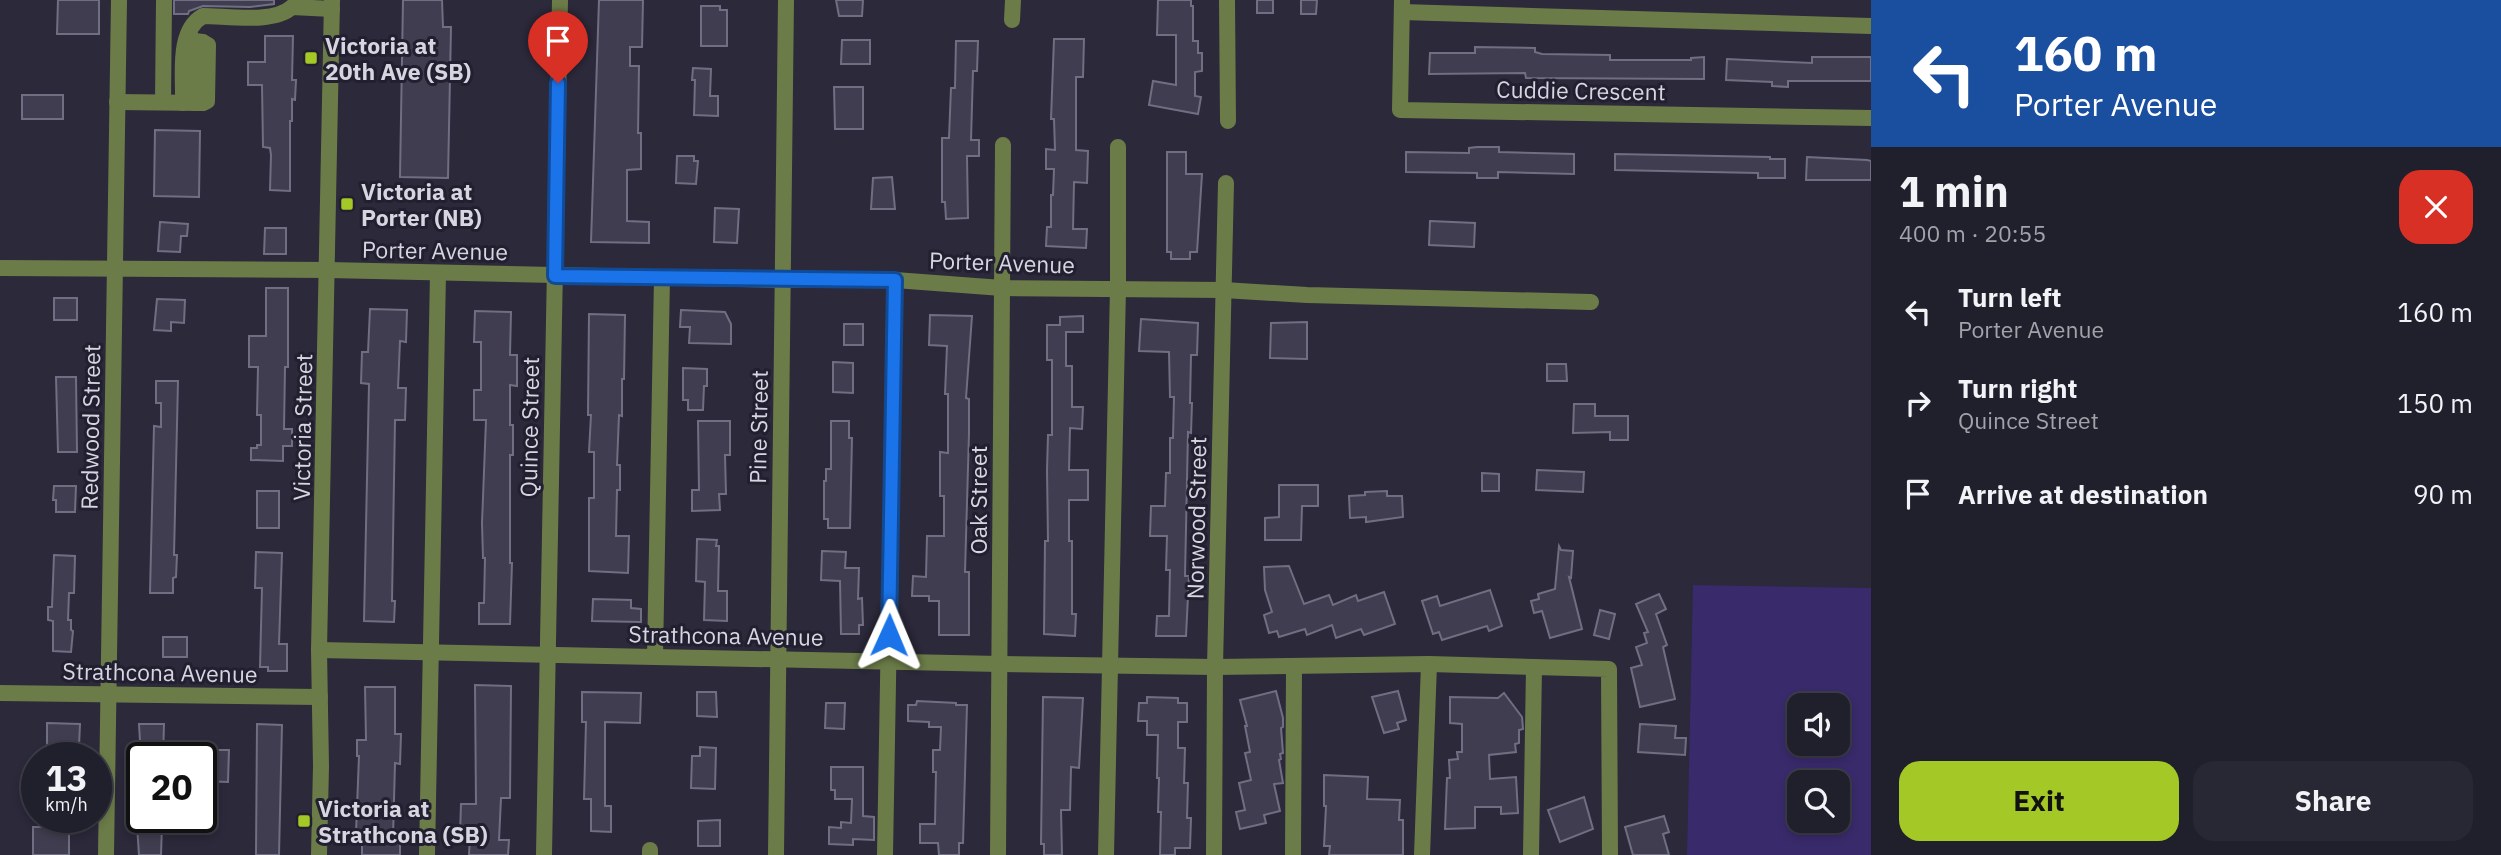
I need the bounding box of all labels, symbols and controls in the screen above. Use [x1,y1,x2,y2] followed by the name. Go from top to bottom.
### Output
[528,11,588,83] pin
[2014,21,2158,84] text: 160 m
[539,22,577,60] icon: arrive
[1899,28,1990,119] icon: left
[325,30,471,86] place label: Victoria at 20th Ave (SB)
[303,50,319,66] marker: Victoria at 20th Ave (SB)
[1496,74,1666,106] street label: Cuddie Crescent
[2014,83,2217,125] text: Porter Avenue
[1899,164,2009,219] text: 1 min
[2399,170,2473,244] button: close
[361,176,482,232] place label: Victoria at Porter (NB)
[339,196,355,212] marker: Victoria at Porter (NB)
[1899,218,2046,248] text: 400 m · 20:55
[362,234,508,266] street label: Porter Avenue
[928,244,1076,280] street label: Porter Avenue
[1958,280,2061,314] text: Turn left
[1899,293,1937,331] icon: left
[2397,295,2473,329] text: 160 m
[1958,314,2104,344] text: Porter Avenue
[74,344,106,510] street label: Redwood Street
[286,353,318,501] street label: Victoria Street
[513,356,545,498] street label: Quince Street
[742,370,774,484] street label: Pine Street
[1958,371,2077,405] text: Turn right
[1899,384,1937,422] icon: right
[2397,386,2473,420] text: 150 m
[1958,405,2099,435] text: Quince Street
[1180,436,1212,600] street label: Norwood Street
[963,445,993,555] street label: Oak Street
[1899,475,1937,513] icon: arrive
[1958,477,2208,511] text: Arrive at destination
[2413,477,2473,511] text: 90 m
[852,598,926,672] position arrow
[628,618,824,652] street label: Strathcona Avenue
[62,655,258,689] street label: Strathcona Avenue
[1787,693,1850,833] map controls
[1787,693,1850,756] button: sound
[126,742,217,833] speed limit sign: 20
[45,755,88,801] text: 13
[1899,761,2179,841] button: Exit
[2193,761,2473,841] button: Share
[1787,770,1850,833] button: search
[45,793,88,816] text: km/h
[318,793,488,849] place label: Victoria at Strathcona (SB)
[296,813,312,829] marker: Victoria at Strathcona (SB)

